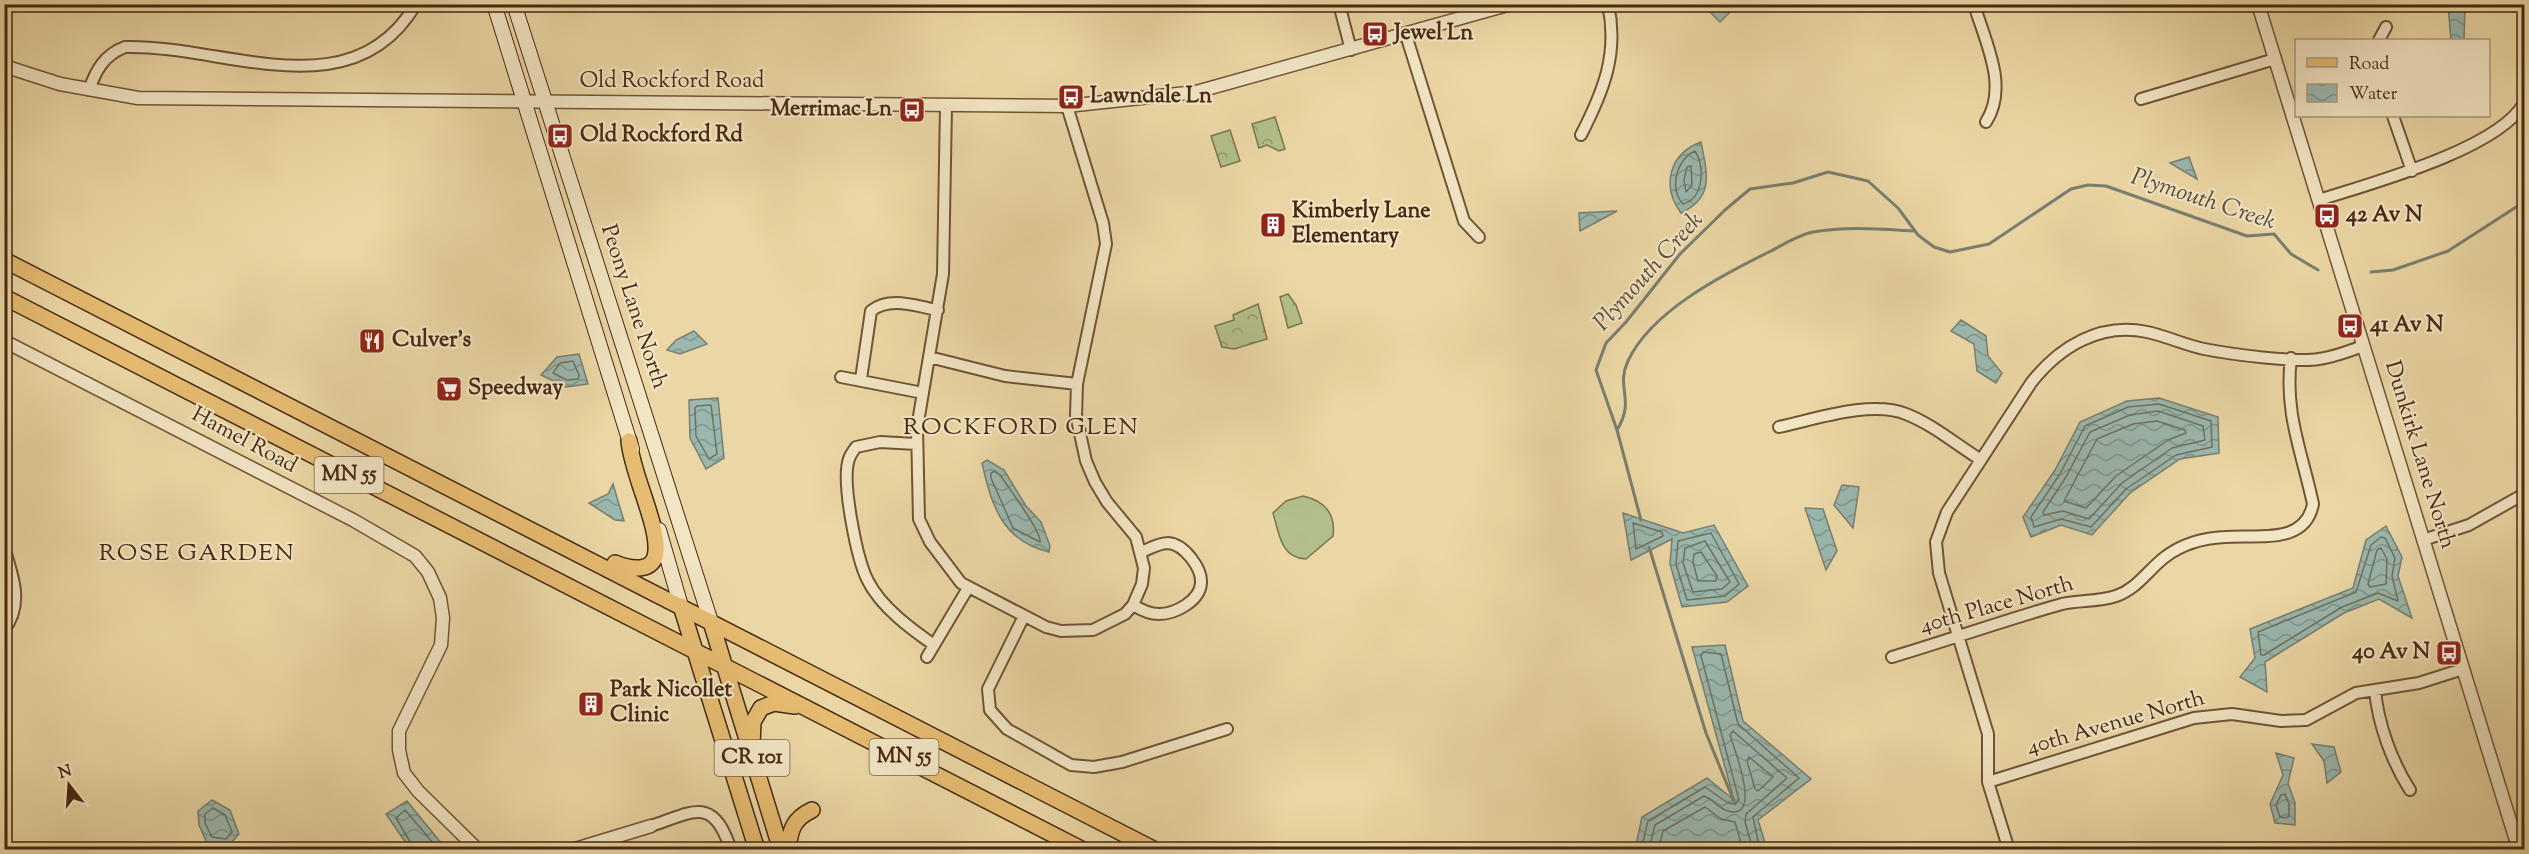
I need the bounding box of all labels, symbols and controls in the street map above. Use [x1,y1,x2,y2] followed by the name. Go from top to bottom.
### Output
[1392,18,1473,50] place label: Jewel Ln
[1360,19,1390,49] bus stop icon: Jewel Ln
[2295,39,2490,117] legend
[2349,52,2389,78] text: Road
[580,66,764,98] street label: Old Rockford Road
[1090,81,1212,113] place label: Lawndale Ln
[1056,82,1086,112] bus stop icon: Lawndale Ln
[2349,82,2398,108] text: Water
[770,94,892,126] place label: Merrimac Ln
[897,95,927,125] bus stop icon: Merrimac Ln
[580,120,744,152] place label: Old Rockford Rd
[545,121,575,151] bus stop icon: Old Rockford Rd
[2126,161,2280,239] water label: Plymouth Creek
[1292,196,1431,253] place label: Kimberly Lane Elementary
[2345,200,2423,232] place label: 42 Av N
[2312,201,2342,231] bus stop icon: 42 Av N
[1586,205,1712,339] water label: Plymouth Creek
[1258,210,1288,240] building icon: Kimberly Lane Elementary
[591,221,675,393] street label: Peony Lane North
[2369,310,2444,342] place label: 41 Av N
[2335,311,2365,341] bus stop icon: 41 Av N
[392,325,472,357] place label: Culver's
[357,326,387,356] restaurant icon: Culver's
[2375,357,2463,553] street label: Dunkirk Lane North
[468,373,563,405] place label: Speedway
[434,374,464,404] supermarket icon: Speedway
[185,400,303,482] street label: Hamel Road
[903,411,1139,445] district label: ROCKFORD GLEN
[314,457,384,493] road number: MN 55
[99,537,295,571] district label: ROSE GARDEN
[1916,569,2078,643] street label: 40th Place North
[2351,637,2430,669] place label: 40 Av N
[2434,638,2464,668] bus stop icon: 40 Av N
[610,675,732,732] place label: Park Nicollet Clinic
[2023,683,2209,765] street label: 40th Avenue North
[576,689,606,719] building icon: Park Nicollet Clinic
[870,739,938,775] road number: MN 55
[714,740,789,776] road number: CR 101
[39,755,99,815] north arrow
[56,760,75,786] text: N

